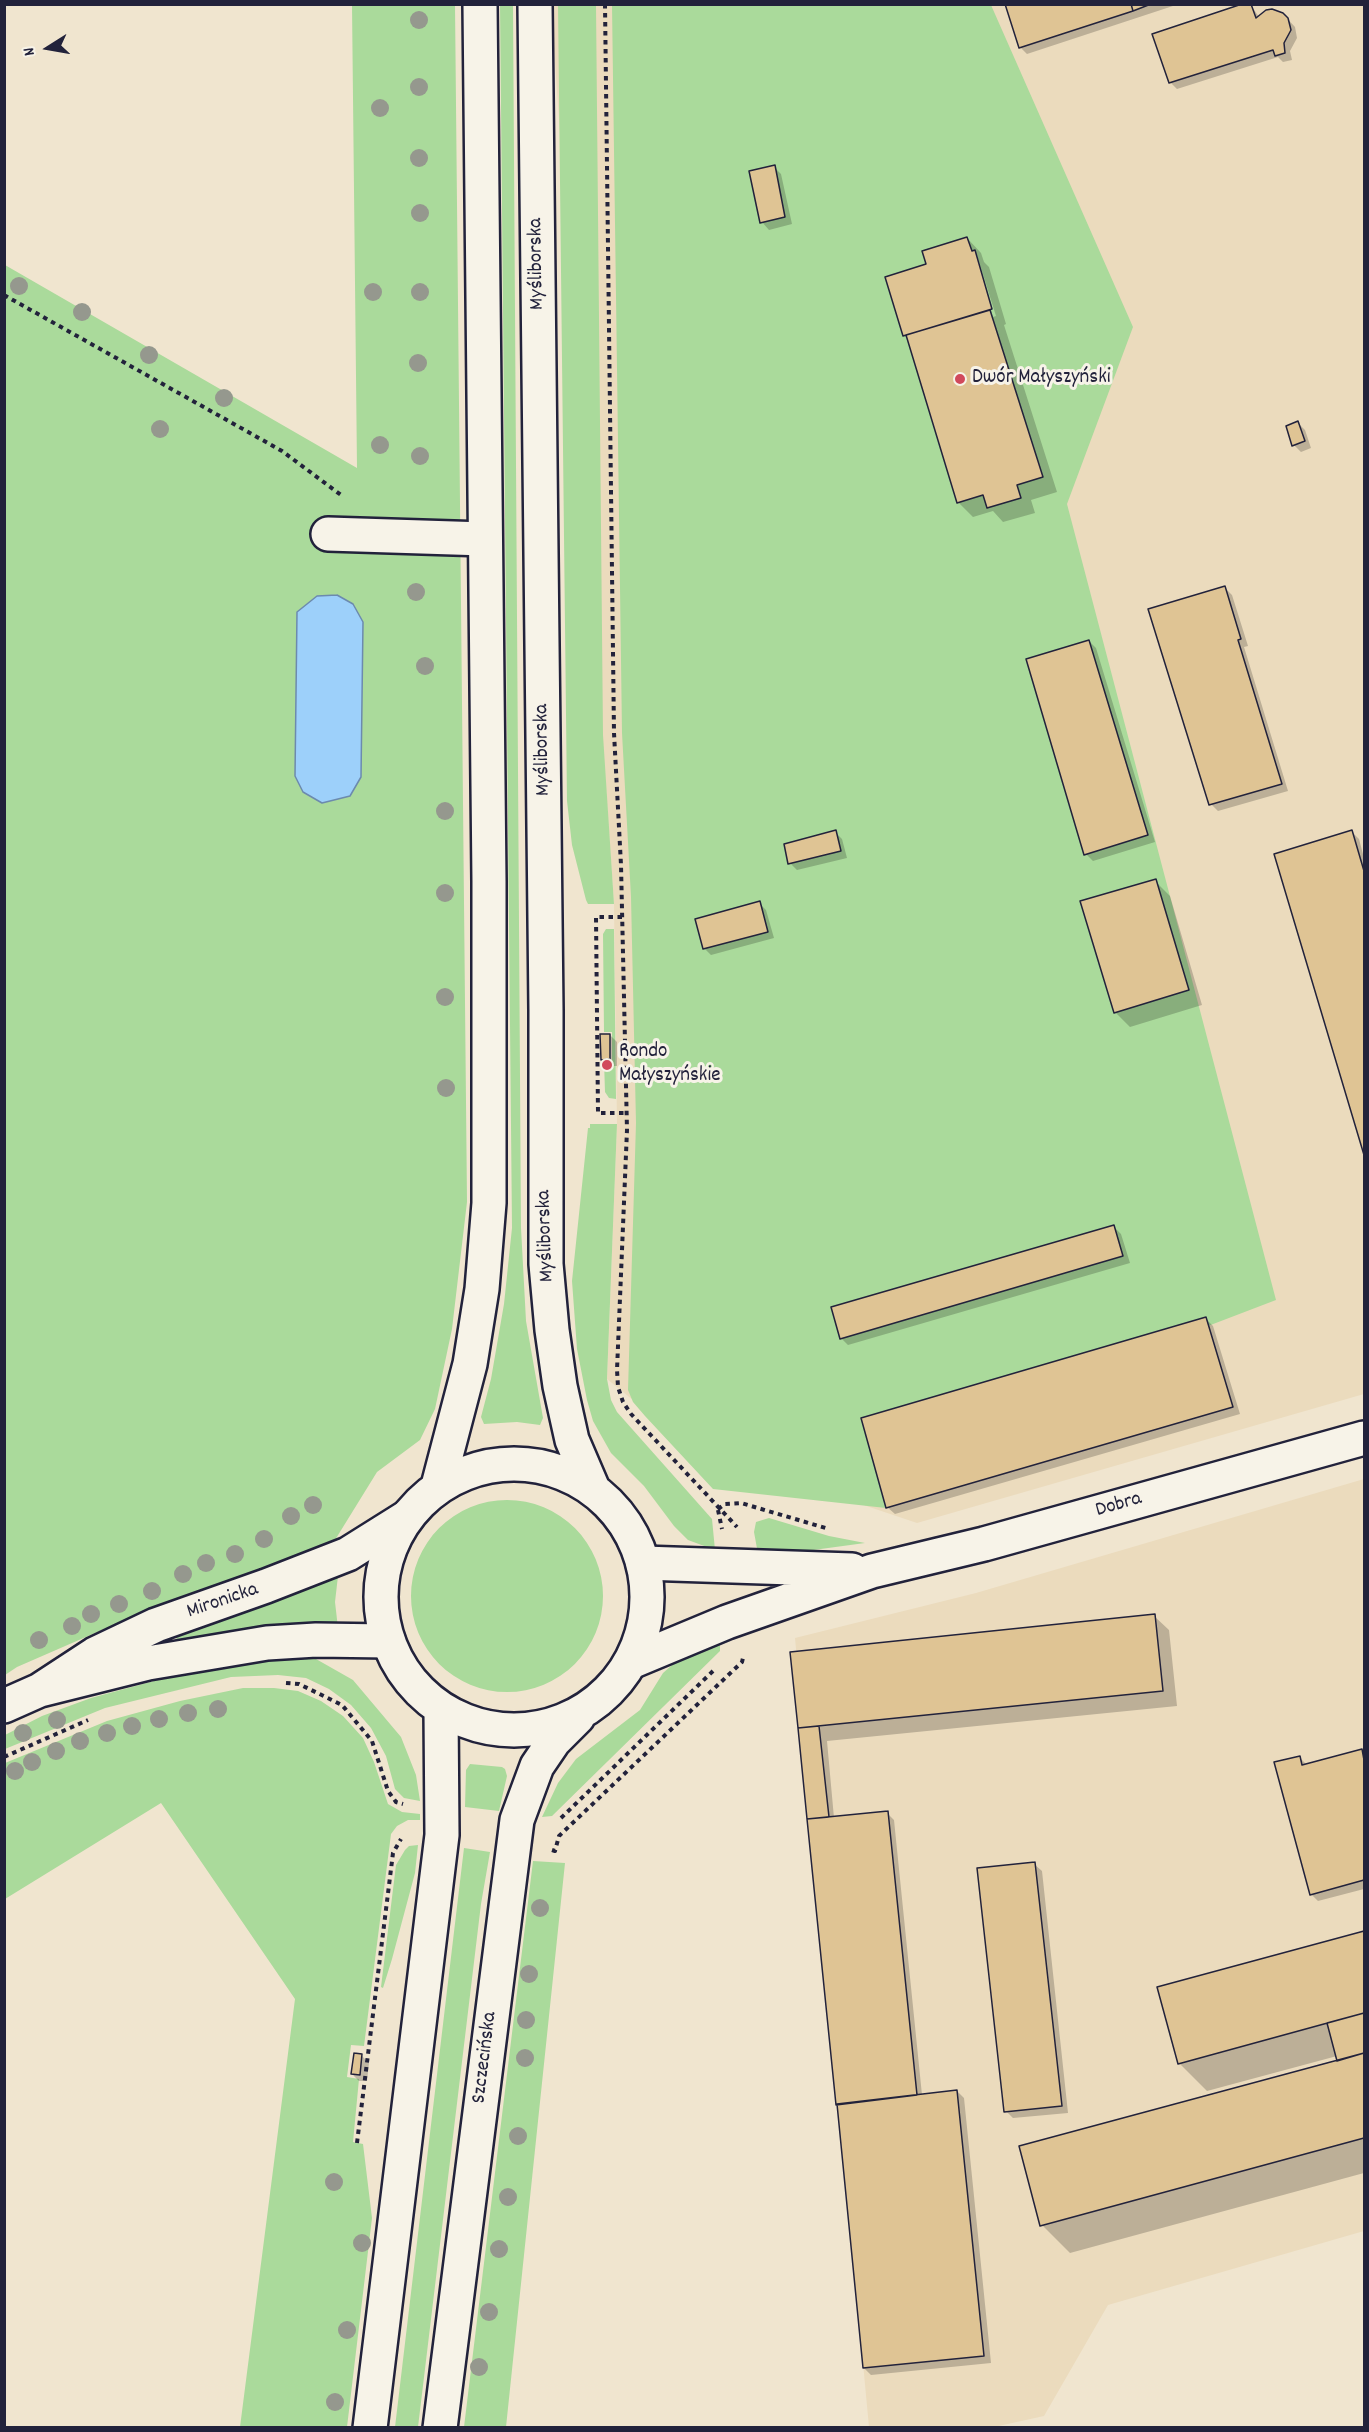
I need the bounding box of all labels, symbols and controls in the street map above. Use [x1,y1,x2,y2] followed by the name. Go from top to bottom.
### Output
[18,18,78,78] north arrow
[18,45,42,58] text: N
[525,218,551,310] street label: Myśliborska
[972,366,1111,392] place label: Dwór Małyszyński
[953,372,967,386] marker: Dwór Małyszyński
[531,704,557,796] street label: Myśliborska
[619,1040,721,1090] place label: Rondo Małyszyńskie
[600,1058,614,1072] marker: Rondo Małyszyńskie
[533,1189,561,1283] street label: Myśliborska
[1093,1487,1145,1525] street label: Dobra
[184,1578,262,1626] street label: Mironicka
[468,2011,504,2105] street label: Szczecińska

